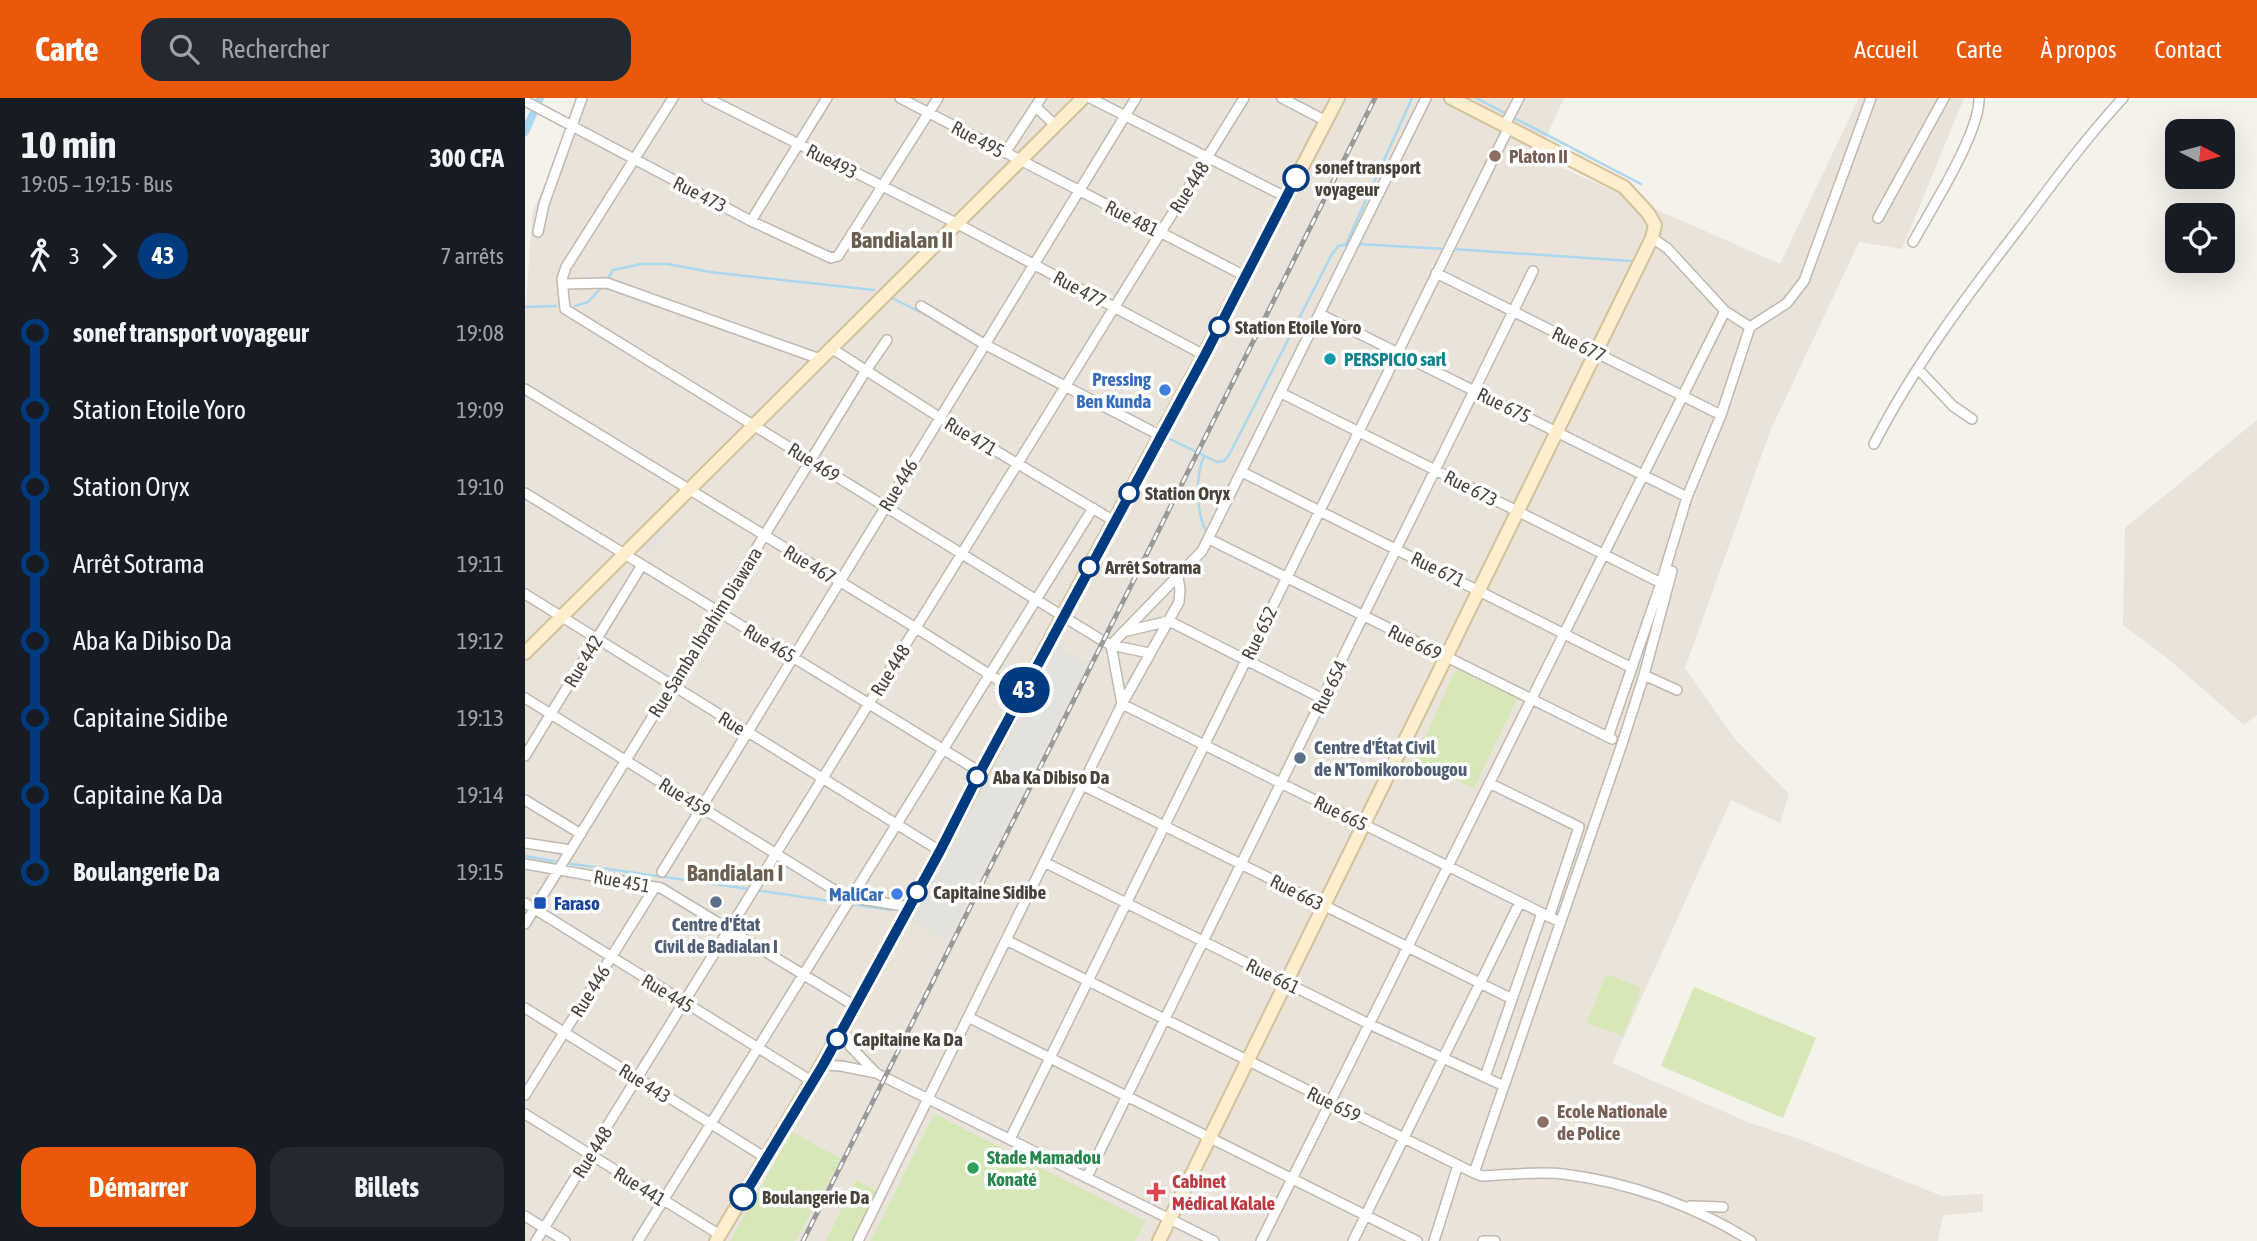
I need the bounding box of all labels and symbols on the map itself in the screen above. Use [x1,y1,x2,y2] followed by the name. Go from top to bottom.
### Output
[948,116,1008,162] street label: Rue 495
[2165,119,2235,189] north arrow
[803,139,861,183] street label: Rue493
[1509,145,1568,167] place label: Platon II
[1487,148,1503,164] marker: Platon II
[1315,156,1421,200] place label: sonef transport voyageur
[1165,157,1213,217] street label: Rue 448
[1283,165,1309,191] marker: sonef transport voyageur
[670,171,730,217] street label: Rue 473
[1102,195,1162,241] street label: Rue 481
[851,227,953,253] district label: Bandialan II
[1050,266,1110,312] street label: Rue 477
[1235,316,1361,338] place label: Station Etoile Yoro
[1209,317,1229,337] marker: Station Etoile Yoro
[1549,322,1609,366] street label: Rue 677
[1344,348,1447,370] place label: PERSPICIO sarl
[1322,351,1338,367] marker: PERSPICIO sarl
[1076,368,1152,412] place label: Pressing Ben Kunda
[1157,382,1173,398] marker: Pressing Ben Kunda
[1474,383,1534,427] street label: Rue 675
[941,412,1001,460] street label: Rue 471
[784,438,844,486] street label: Rue 469
[874,455,922,515] street label: Rue 446
[1441,465,1501,511] street label: Rue 673
[1145,482,1230,504] place label: Station Oryx
[1119,483,1139,503] marker: Station Oryx
[780,540,840,588] street label: Rue 467
[644,543,766,721] street label: Rue Samba Ibrahim Diawara
[1408,547,1468,591] street label: Rue 671
[1104,556,1201,578] place label: Arrêt Sotrama
[1079,557,1099,577] marker: Arrêt Sotrama
[1237,603,1281,663] street label: Rue 652
[740,619,800,667] street label: Rue 465
[1385,620,1445,664] street label: Rue 669
[559,631,607,691] street label: Rue 442
[866,640,914,700] street label: Rue 448
[1307,657,1351,717] street label: Rue 654
[993,667,1055,713] line badge: 43
[715,706,749,740] street label: Rue
[1314,736,1467,780] place label: Centre d'État Civil de N'Tomikorobougou
[1292,750,1308,766] marker: Centre d'État Civil de N'Tomikorobougou
[992,766,1109,788] place label: Aba Ka Dibiso Da
[967,767,987,787] marker: Aba Ka Dibiso Da
[655,773,715,821] street label: Rue 459
[1311,791,1371,835] street label: Rue 665
[687,860,783,886] district label: Bandialan I
[592,865,652,897] street label: Rue 451
[1267,869,1327,915] street label: Rue 663
[933,881,1047,903] place label: Capitaine Sidibe
[907,882,927,902] marker: Capitaine Sidibe
[829,883,883,905] place label: MaliCar
[889,886,905,902] marker: MaliCar
[554,892,600,914] place label: Faraso
[708,894,724,910] marker: Centre d'État Civil de Badialan I
[532,895,548,911] marker: Faraso
[654,913,778,957] place label: Centre d'État Civil de Badialan I
[1243,954,1303,998] street label: Rue 661
[566,961,614,1021] street label: Rue 446
[638,969,698,1017] street label: Rue 445
[853,1028,963,1050] place label: Capitaine Ka Da
[827,1029,847,1049] marker: Capitaine Ka Da
[615,1059,675,1107] street label: Rue 443
[1304,1082,1364,1126] street label: Rue 659
[1557,1100,1668,1144] place label: Ecole Nationale de Police
[1535,1114,1551,1130] marker: Ecole Nationale de Police
[568,1122,616,1182] street label: Rue 448
[987,1146,1101,1190] place label: Stade Mamadou Konaté
[965,1160,981,1176] marker: Stade Mamadou Konaté
[610,1162,670,1210] street label: Rue 441
[1172,1170,1276,1214] place label: Cabinet Médical Kalale
[1146,1182,1166,1202] marker: Cabinet Médical Kalale
[730,1184,756,1210] marker: Boulangerie Da
[762,1186,869,1208] place label: Boulangerie Da

